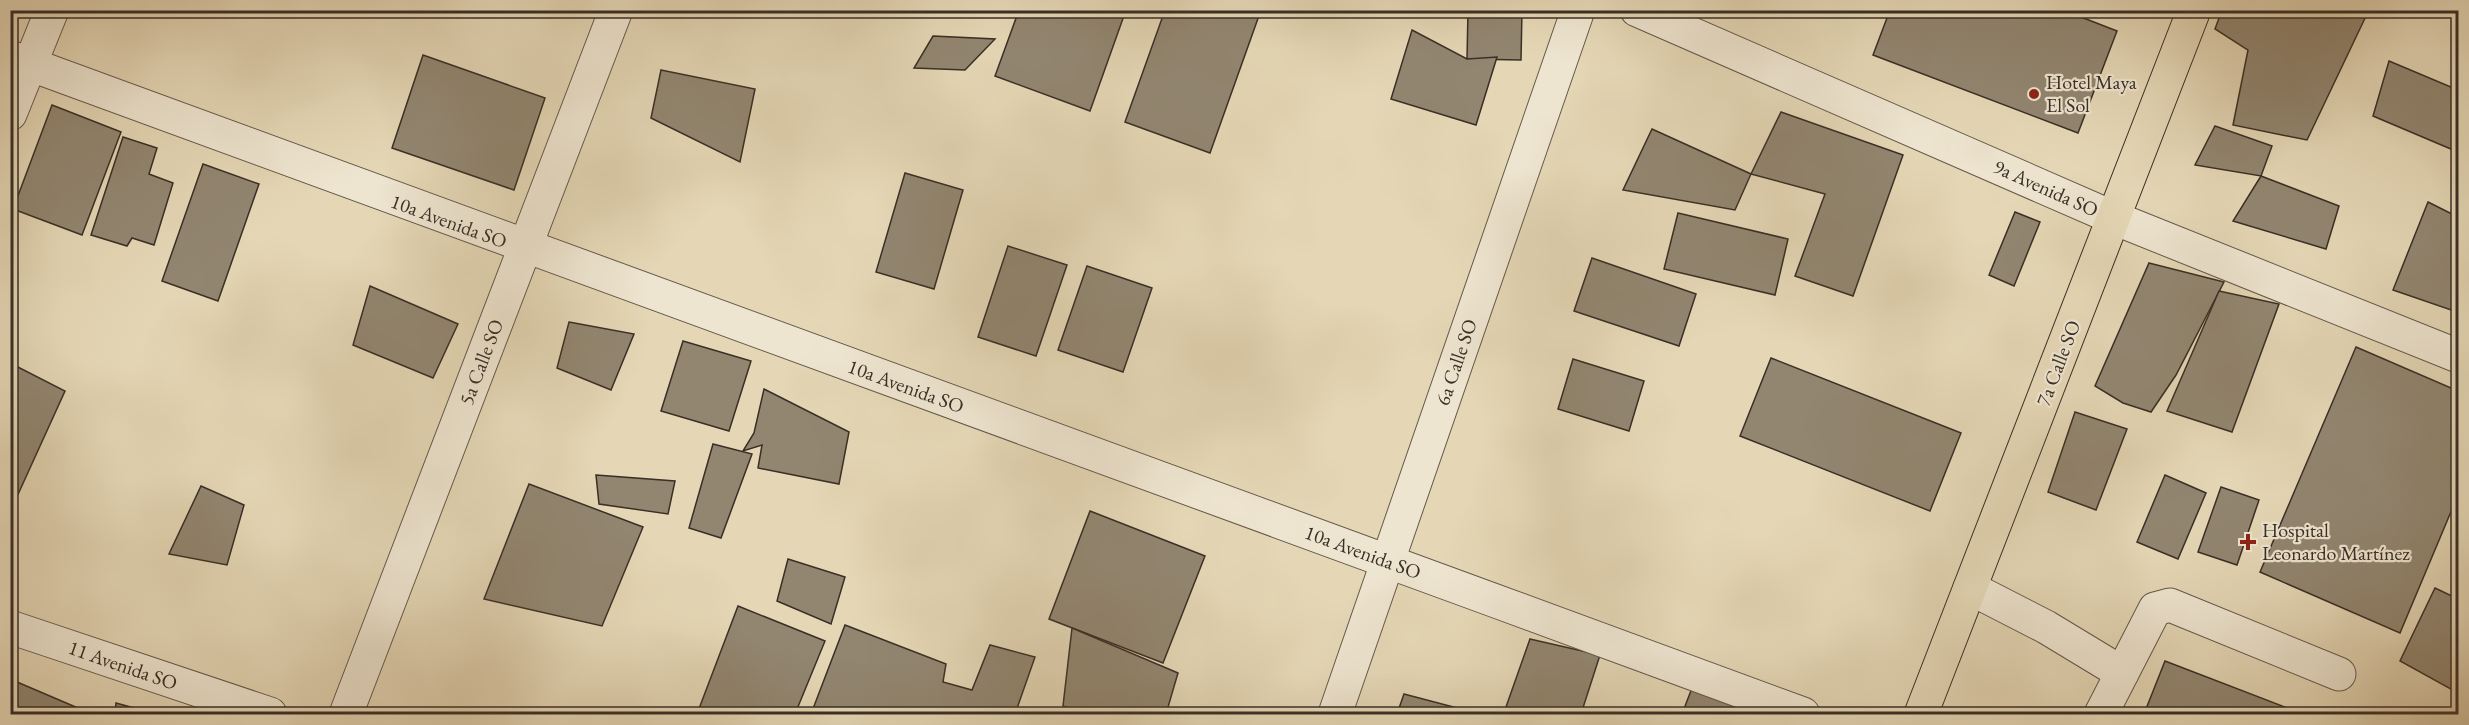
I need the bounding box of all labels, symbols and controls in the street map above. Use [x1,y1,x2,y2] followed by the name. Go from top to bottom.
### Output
[2046,69,2137,118] place label: Hotel Maya El Sol
[2027,87,2041,101] marker: Hotel Maya El Sol
[1989,153,2103,223] street label: 9a Avenida SO
[387,188,511,254] street label: 10a Avenida SO
[453,315,509,409] street label: 5a Calle SO
[1429,315,1483,409] street label: 6a Calle SO
[2030,316,2086,410] street label: 7a Calle SO
[844,353,968,419] street label: 10a Avenida SO
[2262,517,2410,566] place label: Hospital Leonardo Martínez
[1301,519,1425,585] street label: 10a Avenida SO
[2239,533,2257,551] marker: Hospital Leonardo Martínez
[65,634,181,696] street label: 11 Avenida SO

